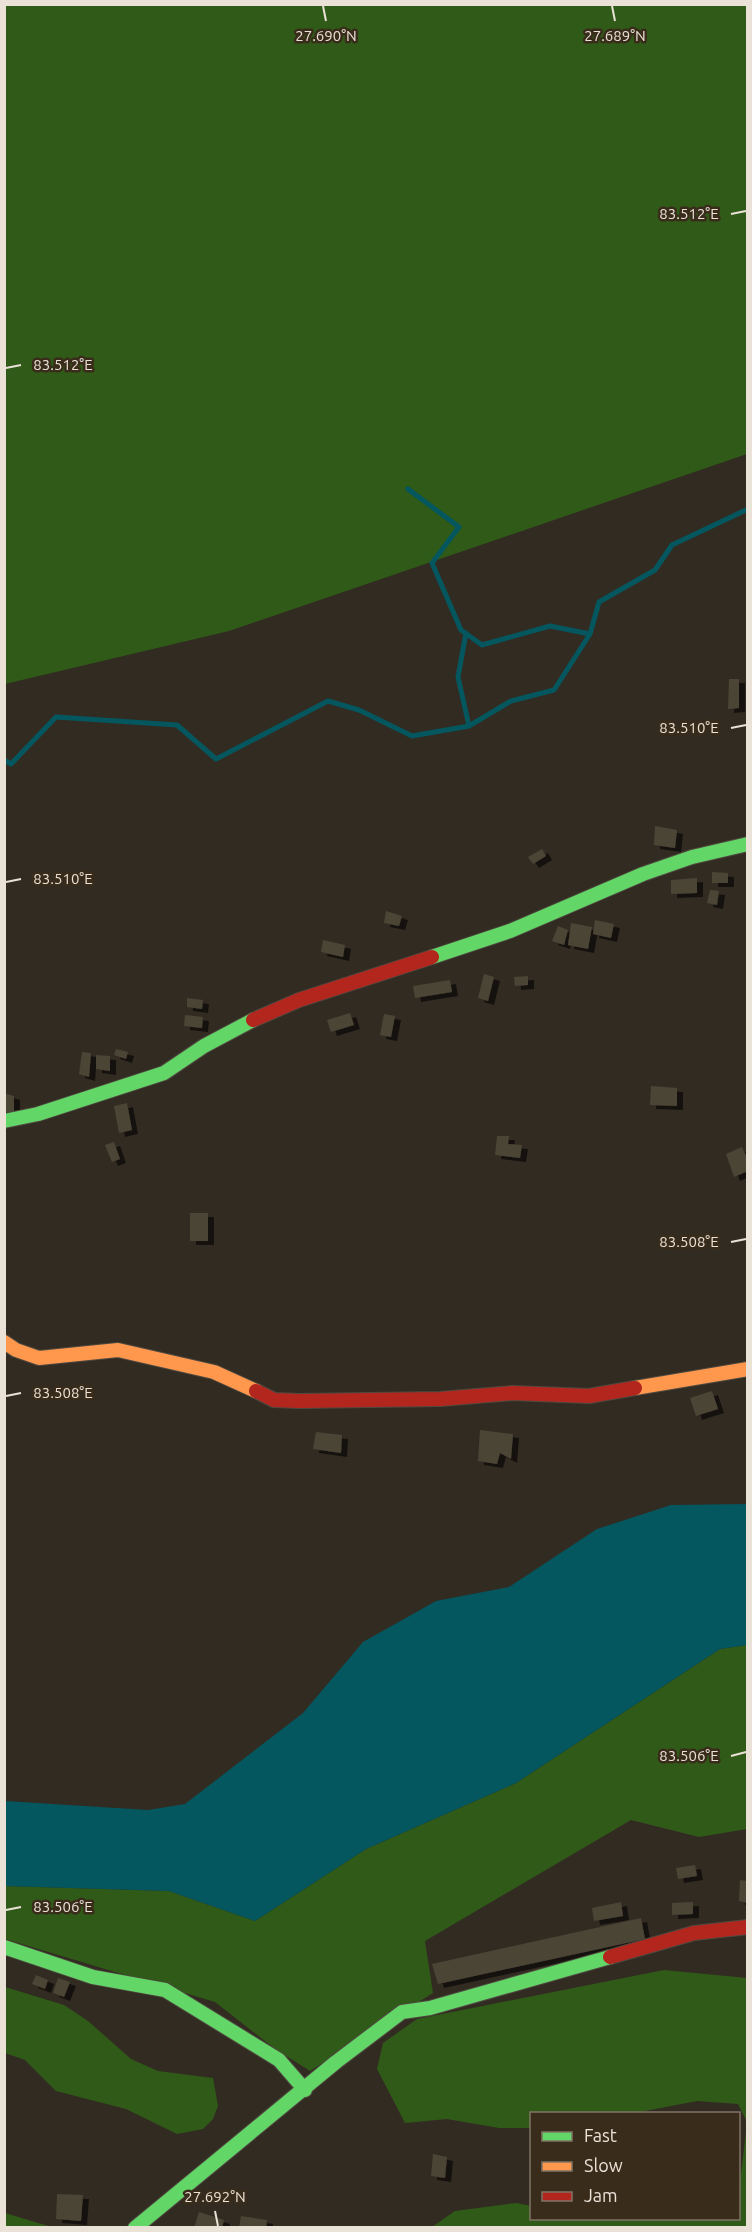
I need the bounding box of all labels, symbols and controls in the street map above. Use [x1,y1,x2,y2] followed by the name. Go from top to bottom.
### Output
[295,27,357,44] text: 27.690°N
[584,27,646,44] text: 27.689°N
[659,205,719,222] text: 83.512°E
[33,356,93,373] text: 83.512°E
[659,719,719,736] text: 83.510°E
[33,870,93,887] text: 83.510°E
[659,1233,719,1250] text: 83.508°E
[33,1384,93,1401] text: 83.508°E
[659,1747,719,1764] text: 83.506°E
[33,1898,93,1915] text: 83.506°E
[530,2112,740,2220] legend
[584,2125,617,2145] text: Fast
[584,2155,623,2175] text: Slow
[584,2185,618,2205] text: Jam
[184,2188,246,2205] text: 27.692°N

